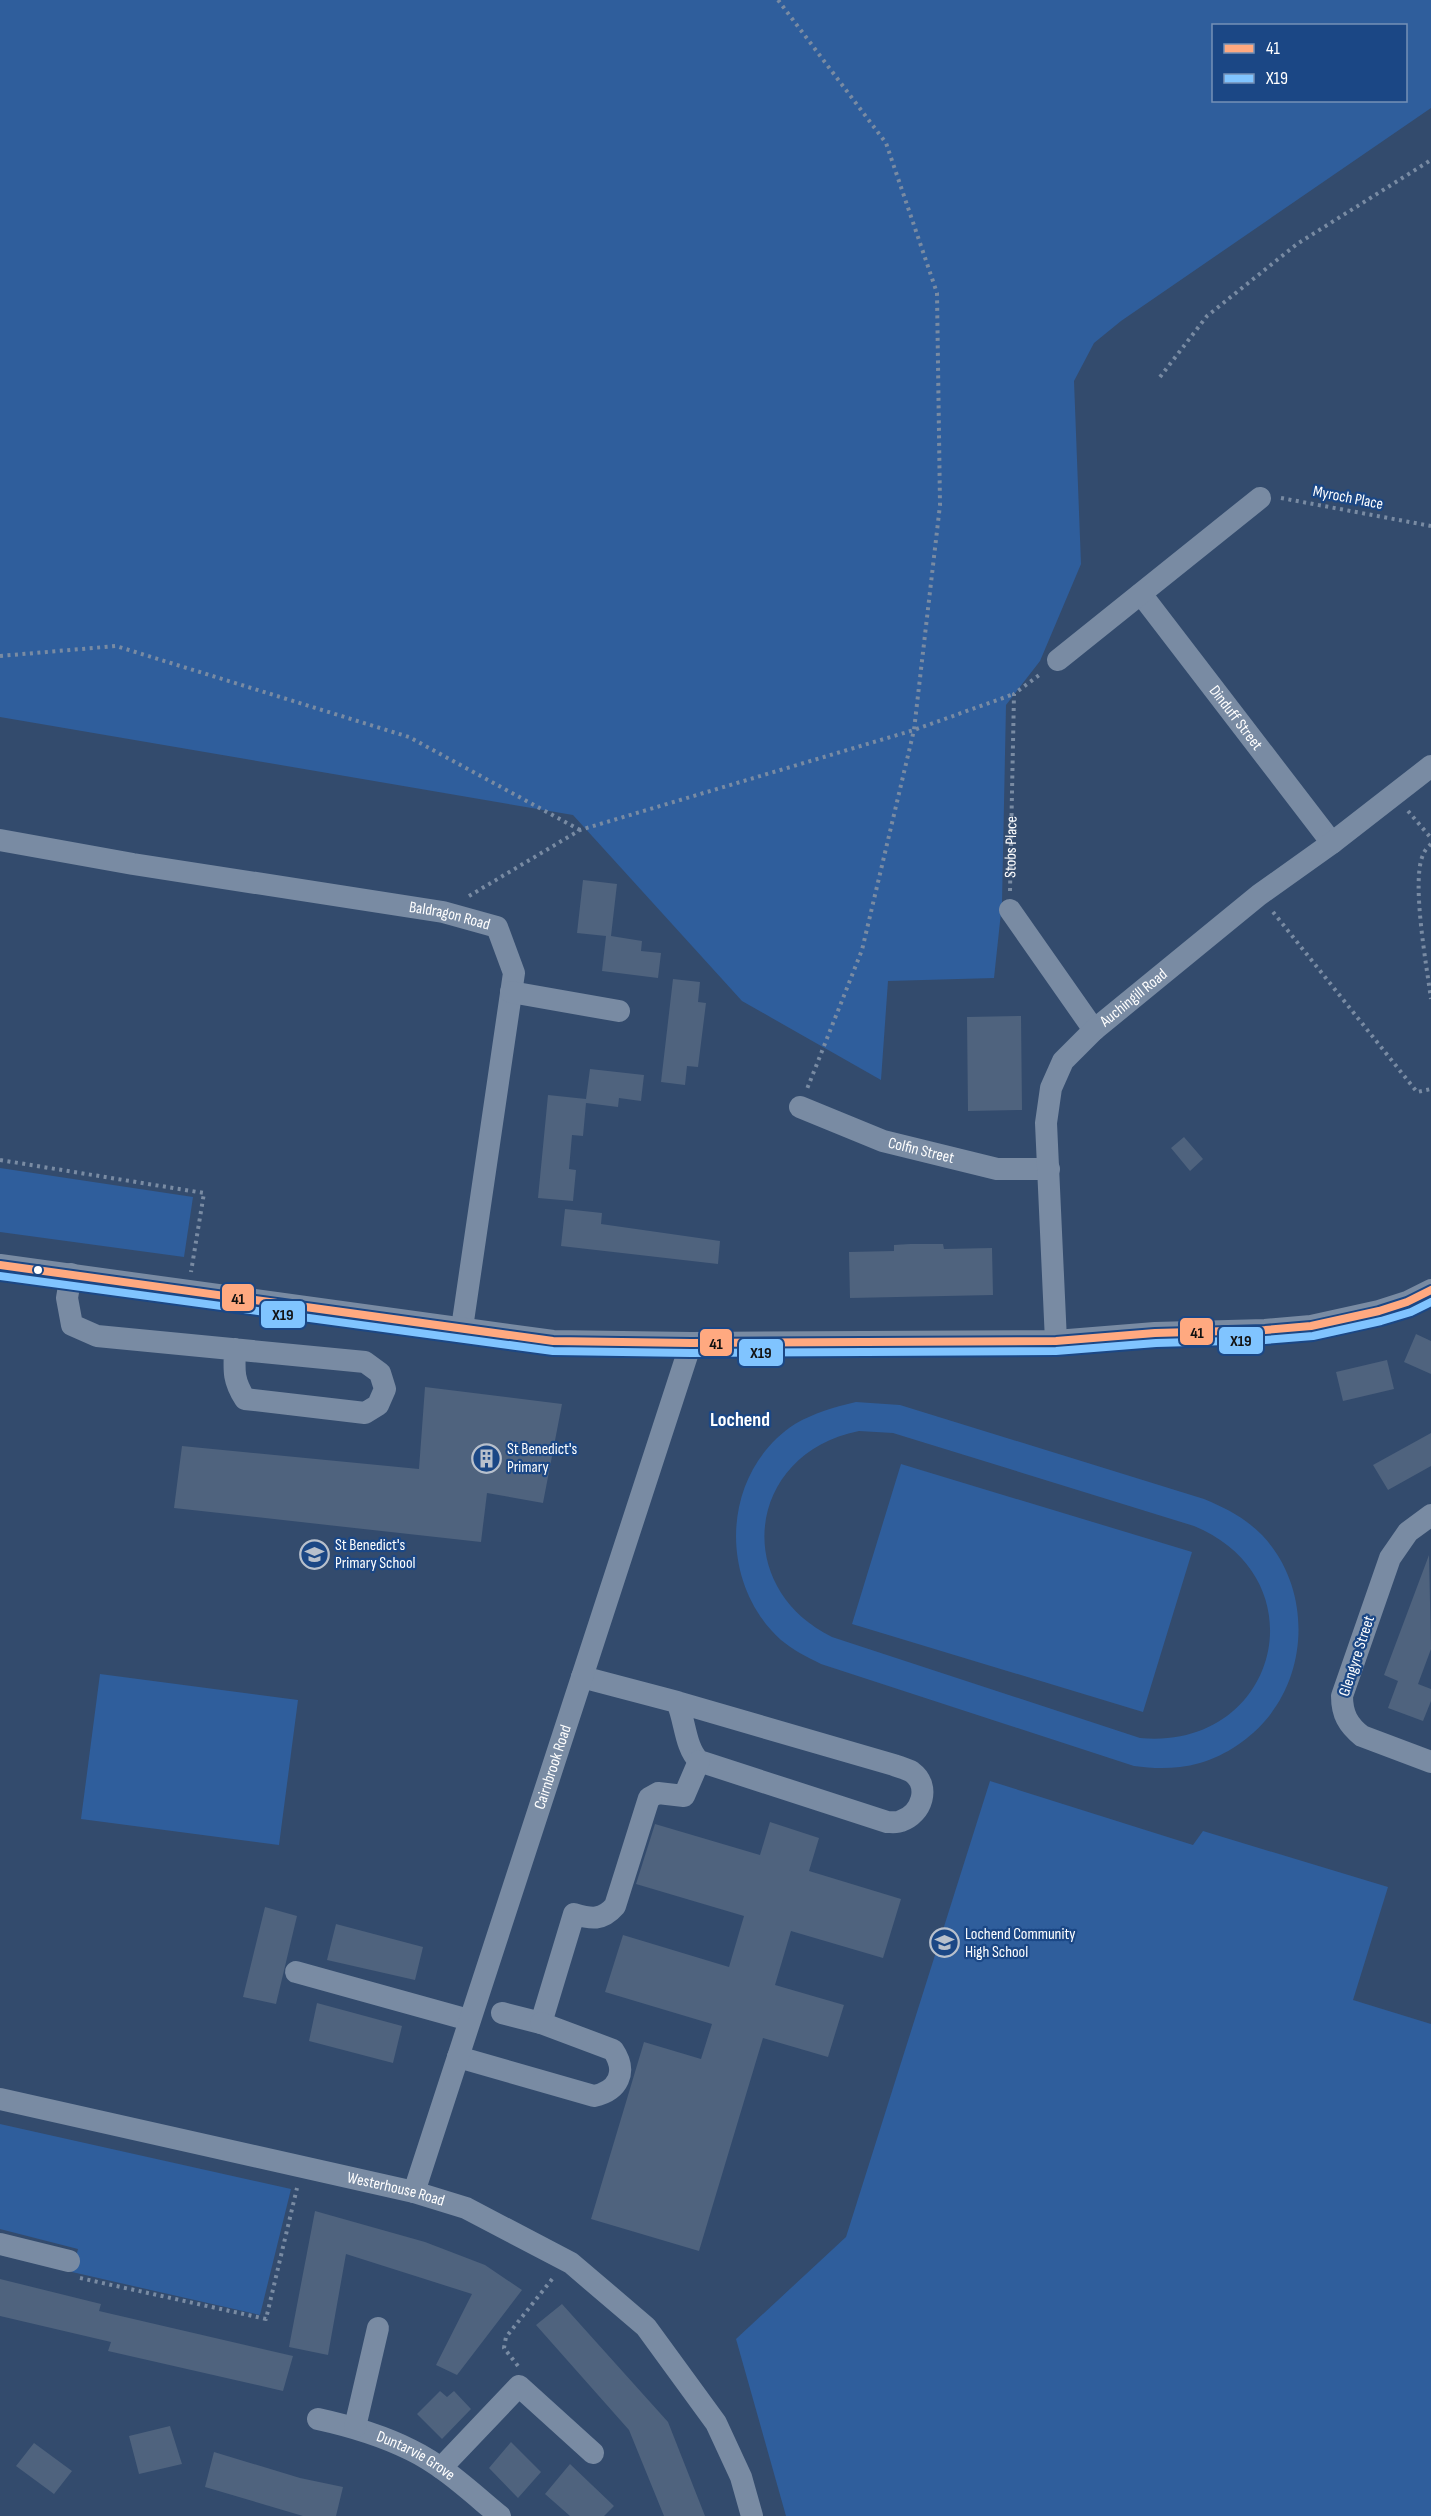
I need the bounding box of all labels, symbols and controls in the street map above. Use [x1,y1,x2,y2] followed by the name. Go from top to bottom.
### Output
[1212,24,1407,102] legend
[1266,38,1281,59] text: 41
[1265,68,1288,89] text: X19
[1311,482,1385,514] street label: Myroch Place
[1205,682,1267,754] street label: Dinduff Street
[1001,816,1021,878] street label: Stobs Place
[408,897,492,934] street label: Baldragon Road
[1095,965,1171,1031] street label: Auchingill Road
[886,1133,956,1168] street label: Colfin Street
[32,1264,44,1276] unlabelled marker
[221,1283,255,1312] line badge: 41
[231,1290,246,1309] text: 41
[260,1300,306,1329] line badge: X19
[271,1306,294,1325] text: X19
[1179,1317,1214,1346] line badge: 41
[1190,1324,1205,1343] text: 41
[1218,1326,1264,1355] line badge: X19
[699,1328,733,1357] line badge: 41
[1229,1332,1252,1351] text: X19
[709,1335,724,1354] text: 41
[738,1338,784,1367] line badge: X19
[749,1344,772,1363] text: X19
[710,1408,770,1432] district label: Lochend
[507,1440,577,1477] place label: St Benedict's Primary
[470,1442,502,1474] building icon: St Benedict's Primary
[335,1536,416,1573] place label: St Benedict's Primary School
[298,1538,330,1570] school or university icon: St Benedict's Primary School
[1335,1613,1379,1699] street label: Glengyre Street
[530,1722,575,1812] street label: Cairnbrook Road
[965,1925,1076,1962] place label: Lochend Community High School
[928,1927,960,1959] school or university icon: Lochend Community High School
[345,2168,447,2210] street label: Westerhouse Road
[374,2427,459,2485] street label: Duntarvie Grove

